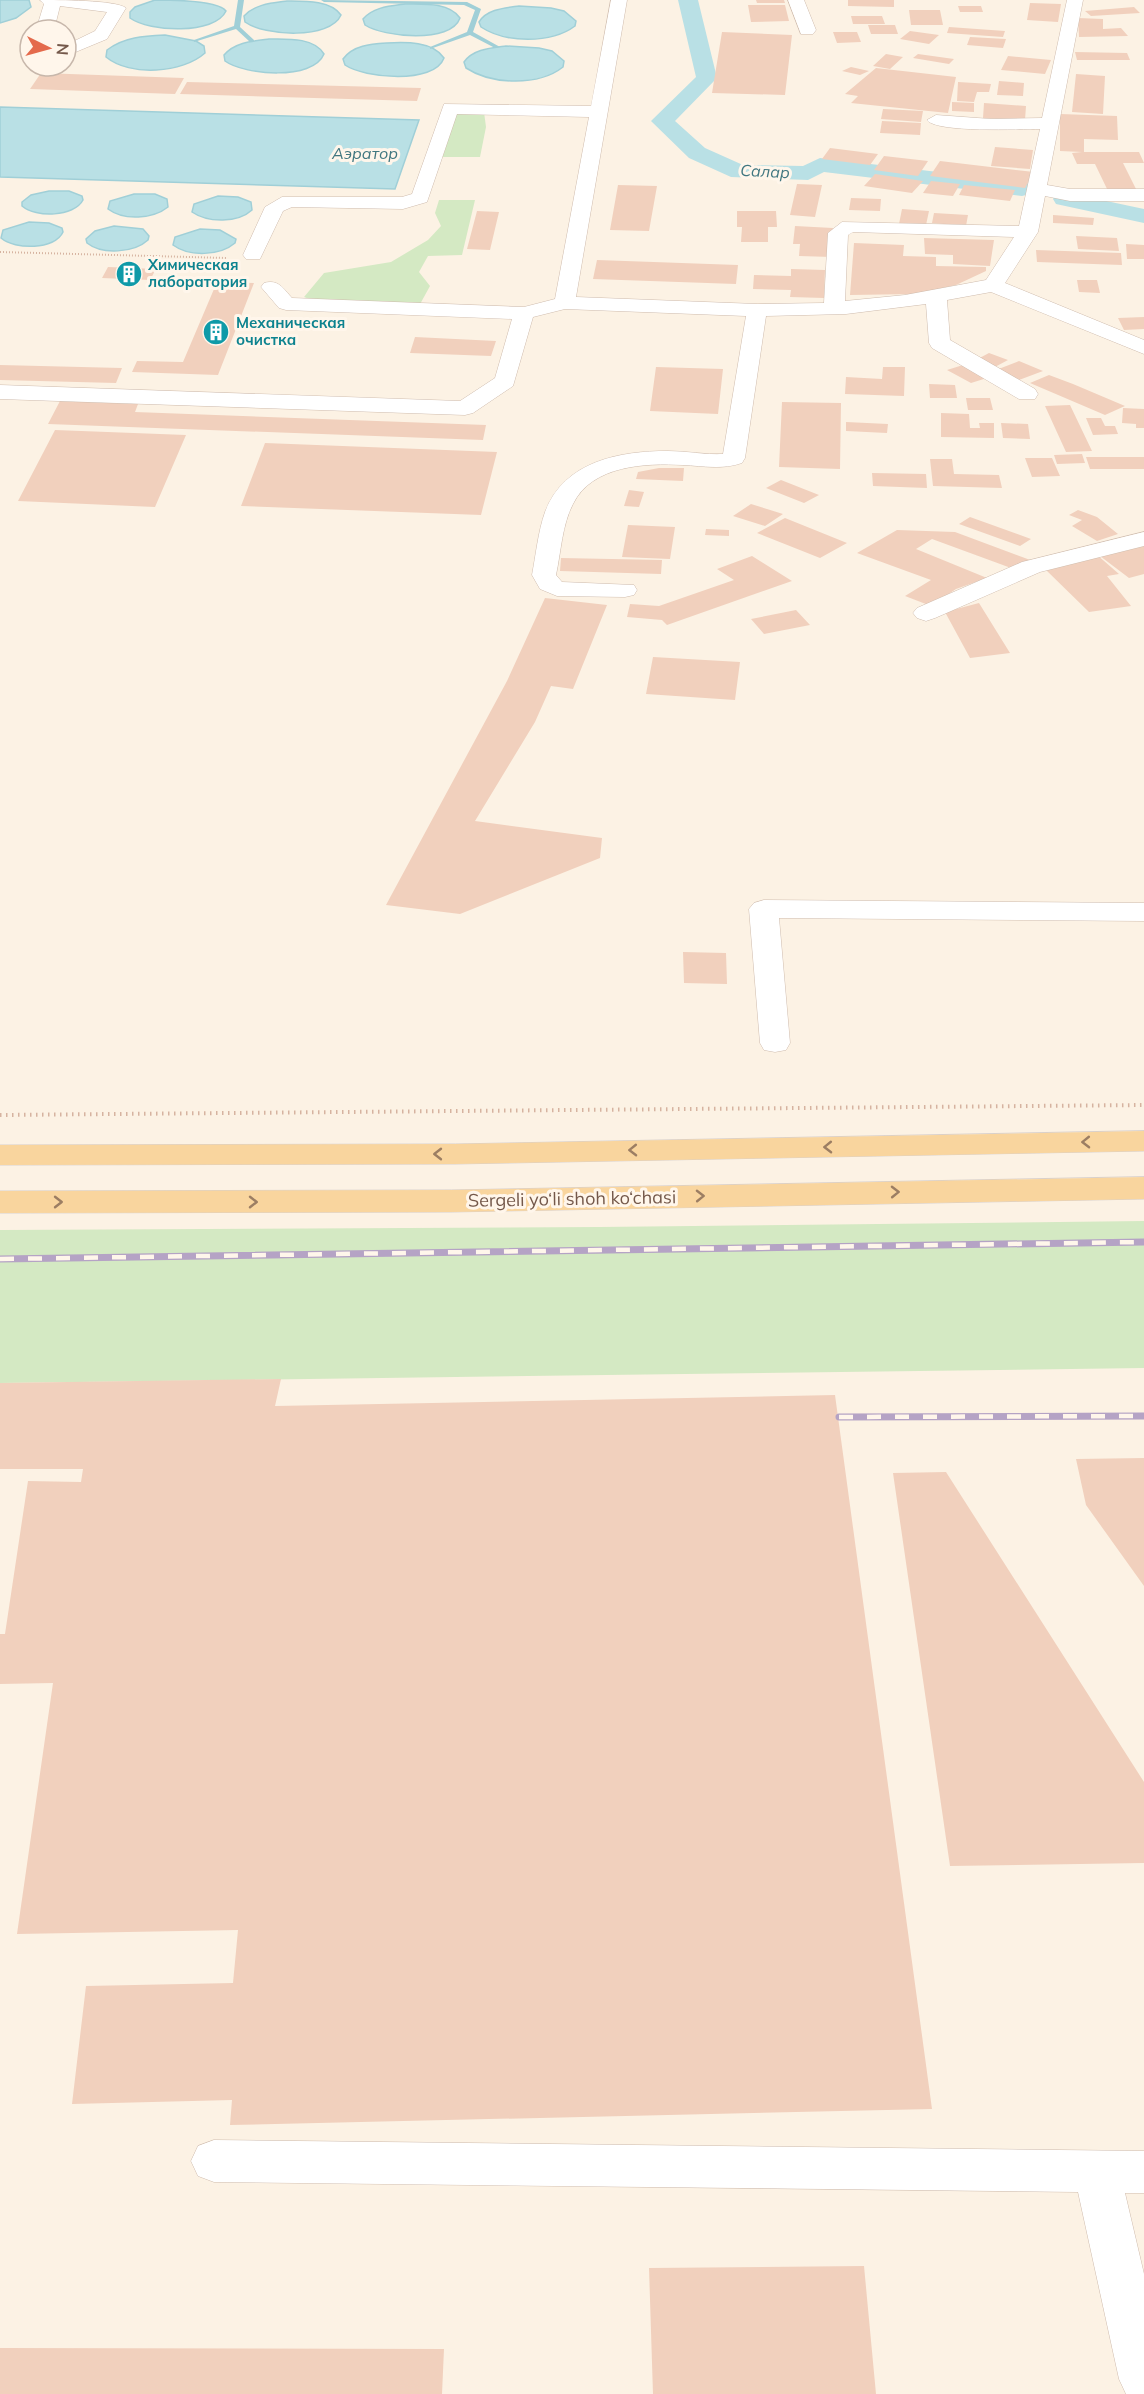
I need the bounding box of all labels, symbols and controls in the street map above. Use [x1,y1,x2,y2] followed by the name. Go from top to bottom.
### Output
[18,18,78,78] north arrow
[52,42,73,56] text: N
[331,143,398,163] water label: Аэратор
[740,160,790,182] water label: Салар
[147,255,247,291] place label: Химическая лаборатория
[114,259,144,289] building icon: Химическая лаборатория
[236,313,345,349] place label: Механическая очистка
[201,317,231,347] building icon: Механическая очистка
[1081,1136,1090,1148] one-way arrow
[823,1140,832,1153] one-way arrow
[628,1144,637,1157] one-way arrow
[433,1148,442,1160] one-way arrow
[468,1185,676,1212] street label: Sergeli yo‘li shoh ko‘chasi
[891,1186,900,1199] one-way arrow
[696,1190,705,1203] one-way arrow
[54,1196,63,1208] one-way arrow
[249,1196,258,1208] one-way arrow

